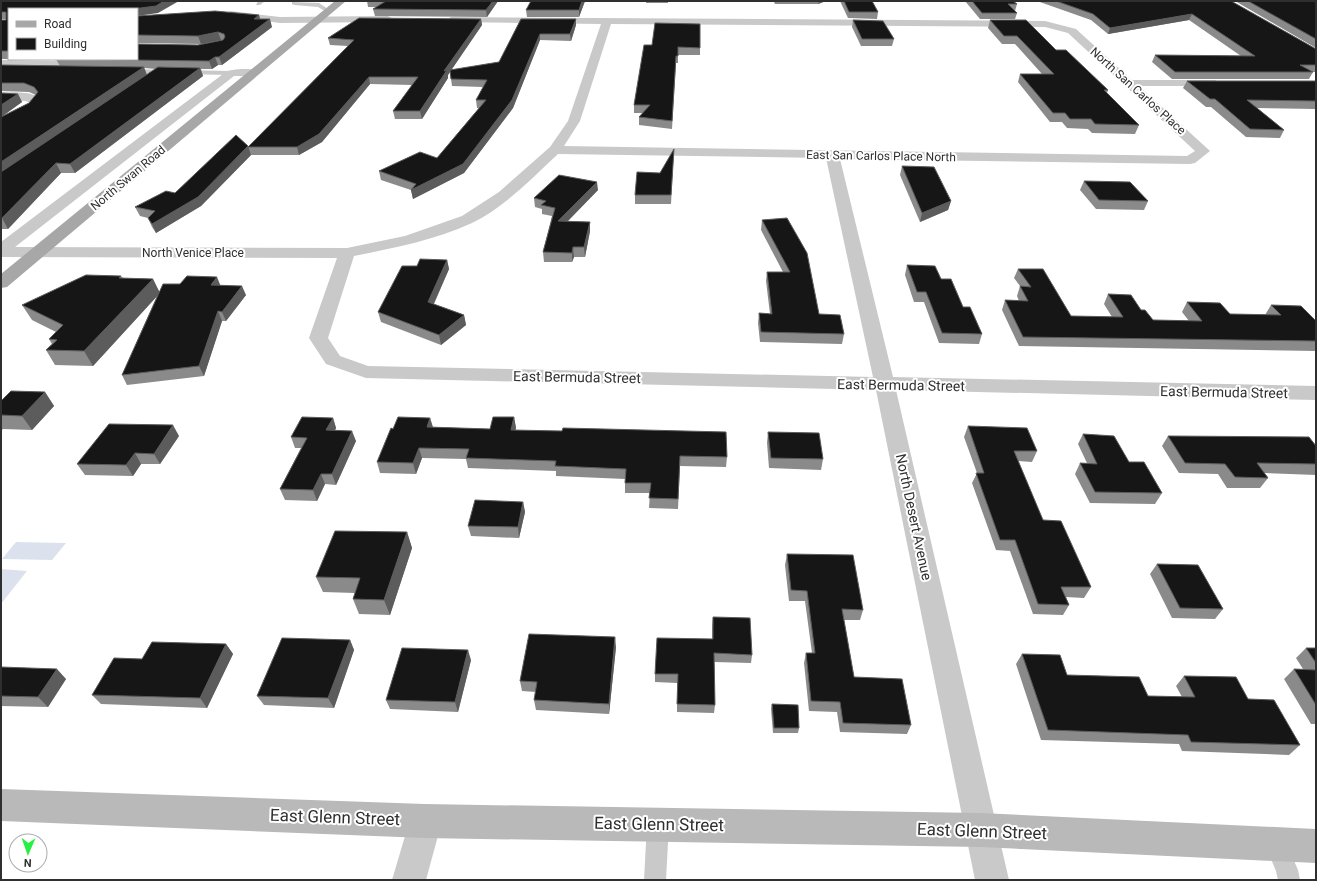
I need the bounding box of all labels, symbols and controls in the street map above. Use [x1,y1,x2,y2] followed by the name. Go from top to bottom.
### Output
[8,8,138,60] legend
[44,17,72,31] text: Road
[44,37,87,51] text: Building
[1087,44,1189,138] street label: North San Carlos Place
[88,143,168,213] street label: North Swan Road
[806,148,956,164] street label: East San Carlos Place North
[142,246,244,260] street label: North Venice Place
[513,368,641,386] street label: East Bermuda Street
[837,376,965,394] street label: East Bermuda Street
[1160,383,1288,401] street label: East Bermuda Street
[893,452,935,582] street label: North Desert Avenue
[270,805,400,829] street label: East Glenn Street
[594,813,724,835] street label: East Glenn Street
[917,819,1047,843] street label: East Glenn Street
[8,833,48,873] north arrow
[23,856,32,869] text: N

